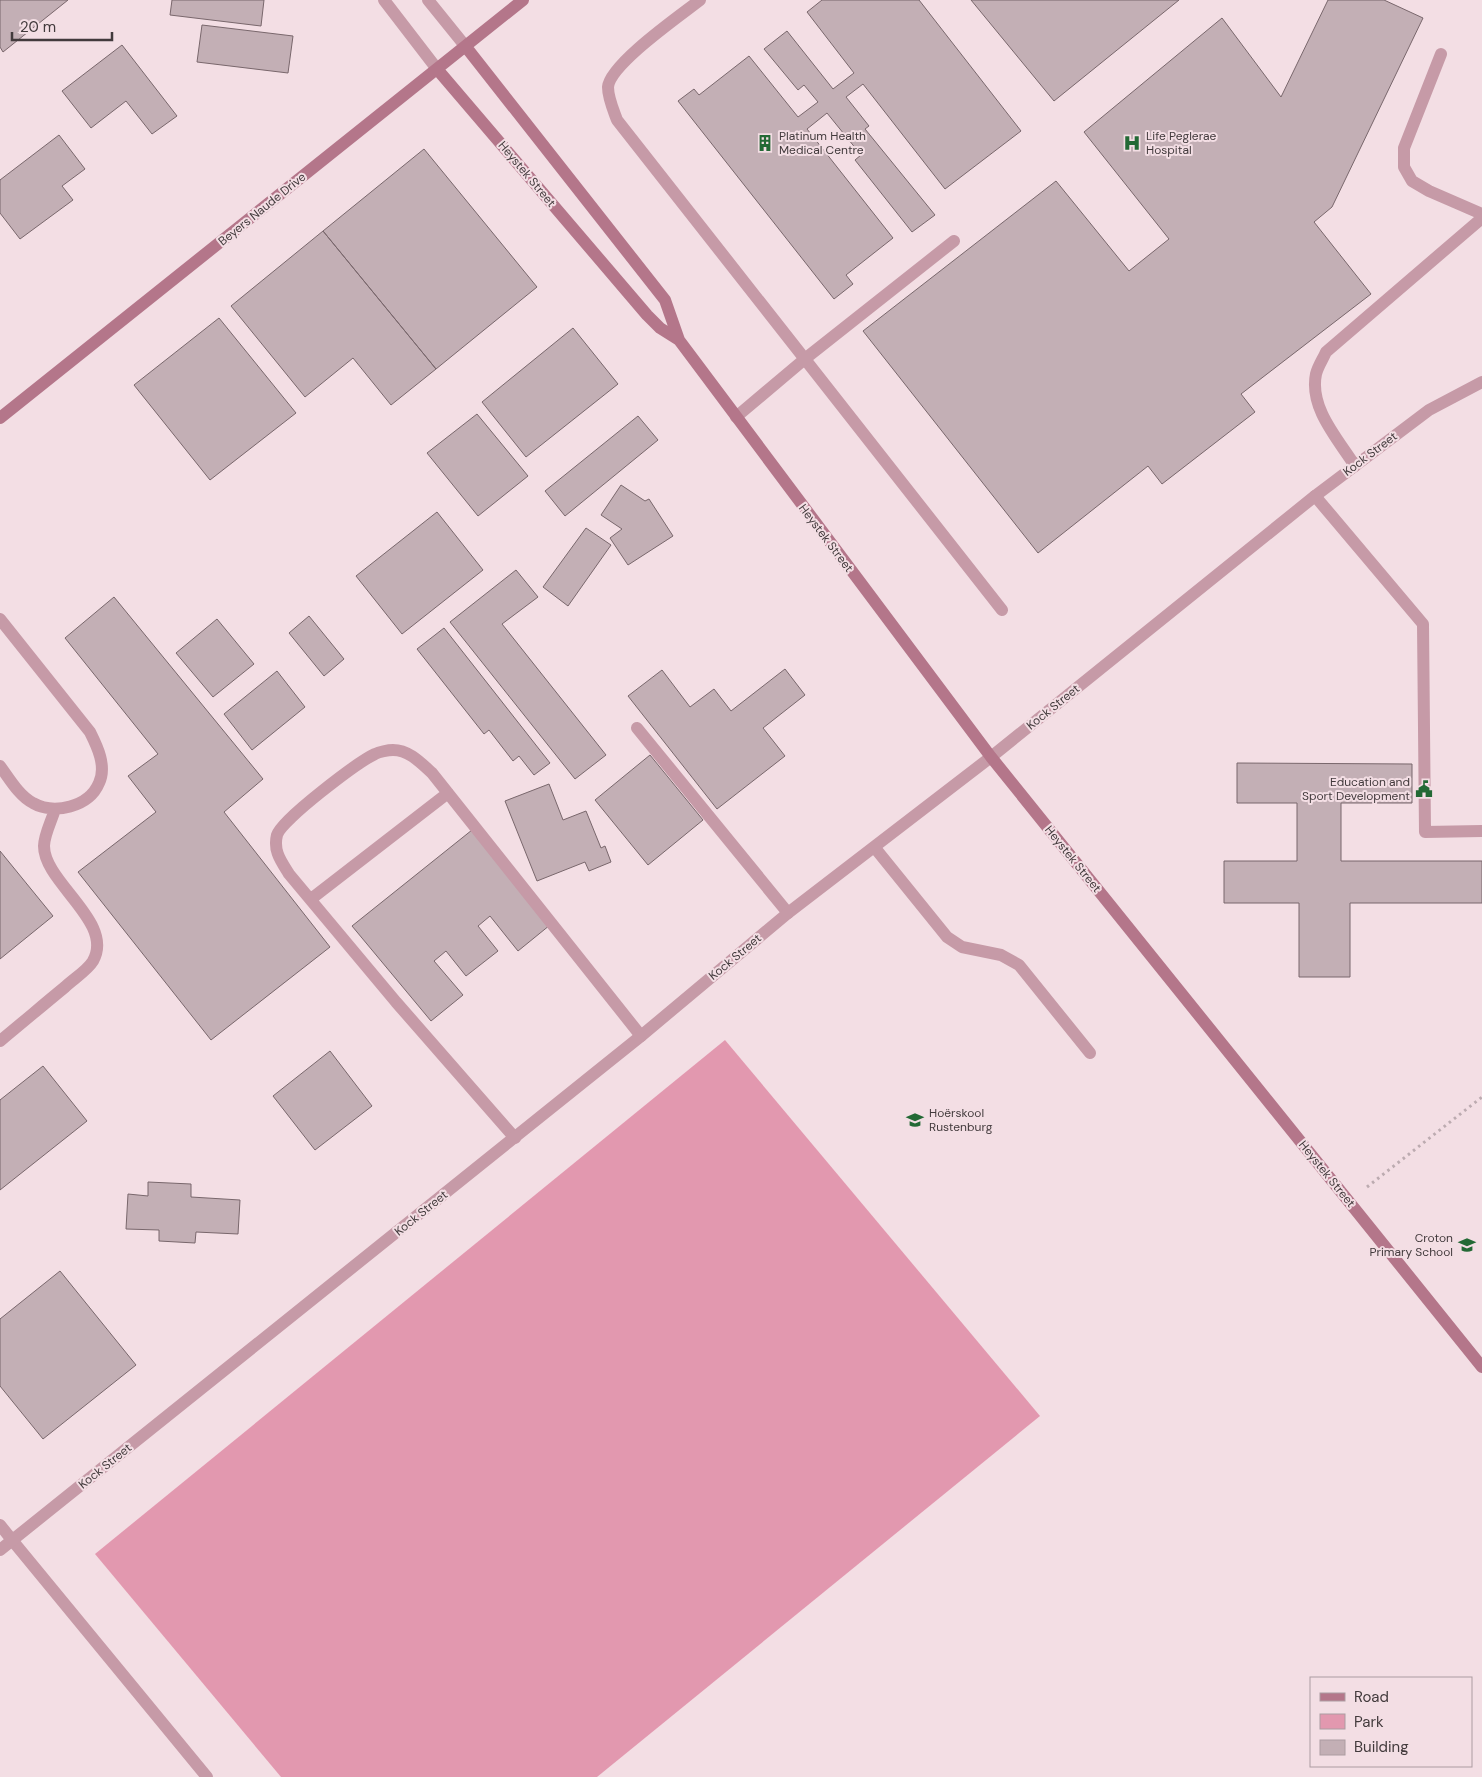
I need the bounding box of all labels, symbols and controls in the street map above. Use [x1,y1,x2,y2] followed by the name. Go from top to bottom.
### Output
[12,10,112,42] scale bar
[20,17,56,37] text: 20 m
[779,128,866,158] place label: Platinum Health Medical Centre
[1146,128,1217,158] place label: Life Peglerae Hospital
[755,133,775,153] building icon: Platinum Health Medical Centre
[1122,133,1142,153] hospital icon: Life Peglerae Hospital
[495,138,559,211] street label: Heystek Street
[215,169,309,249] street label: Beyers Naude Drive
[1340,428,1401,480] street label: Kock Street
[795,501,857,576] street label: Heystek Street
[1023,681,1083,733] street label: Kock Street
[1302,774,1410,804] place label: Education and Sport Development
[1414,779,1434,799] public building icon: Education and Sport Development
[1041,822,1105,896] street label: Heystek Street
[705,930,765,984] street label: Kock Street
[929,1105,993,1135] place label: Hoërskool Rustenburg
[905,1110,925,1130] school or university icon: Hoërskool Rustenburg
[1295,1137,1359,1211] street label: Heystek Street
[391,1187,451,1239] street label: Kock Street
[1370,1230,1453,1260] place label: Croton Primary School
[1457,1235,1477,1255] school or university icon: Croton Primary School
[75,1440,135,1492] street label: Kock Street
[1310,1677,1472,1767] legend
[1354,1687,1389,1707] text: Road
[1354,1712,1384,1732] text: Park
[1354,1737,1409,1757] text: Building

